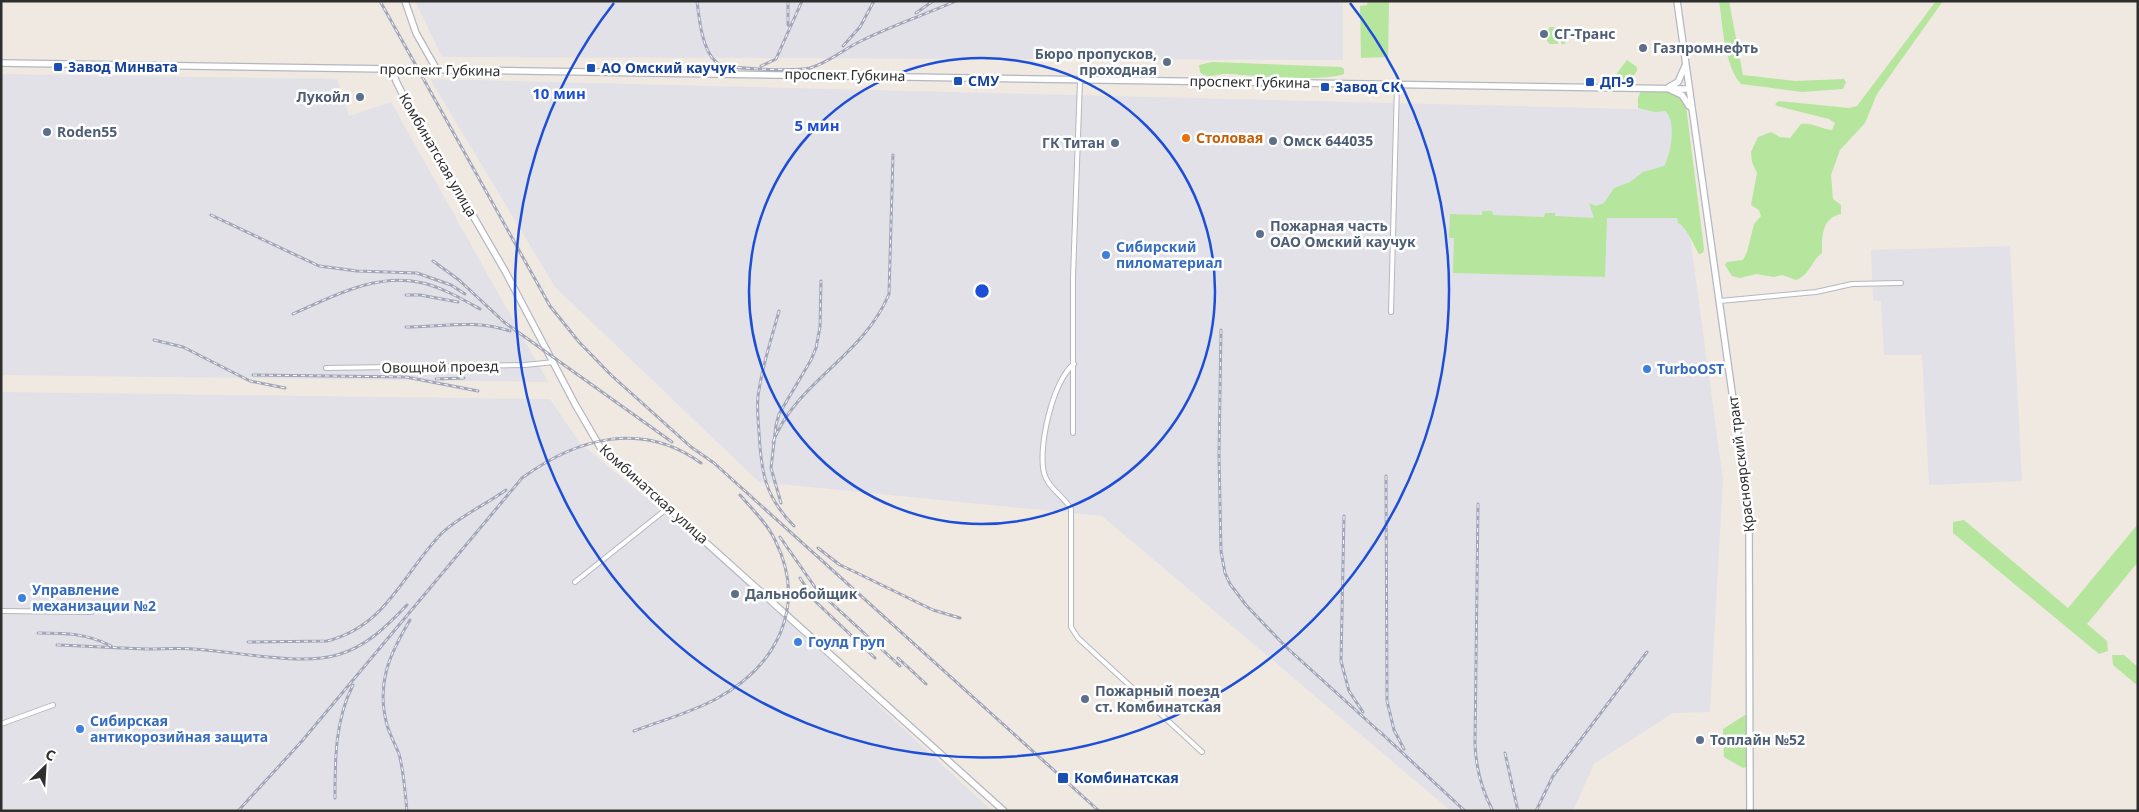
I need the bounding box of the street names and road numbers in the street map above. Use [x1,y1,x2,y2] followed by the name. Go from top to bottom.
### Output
[379,59,501,80] street label: проспект Губкина
[784,64,906,85] street label: проспект Губкина
[1189,71,1311,92] street label: проспект Губкина
[395,89,482,220] street label: Комбинатская улица
[381,356,499,377] street label: Овощной проезд
[1723,394,1758,533] street label: Красноярский тракт
[596,440,713,548] street label: Комбинатская улица

